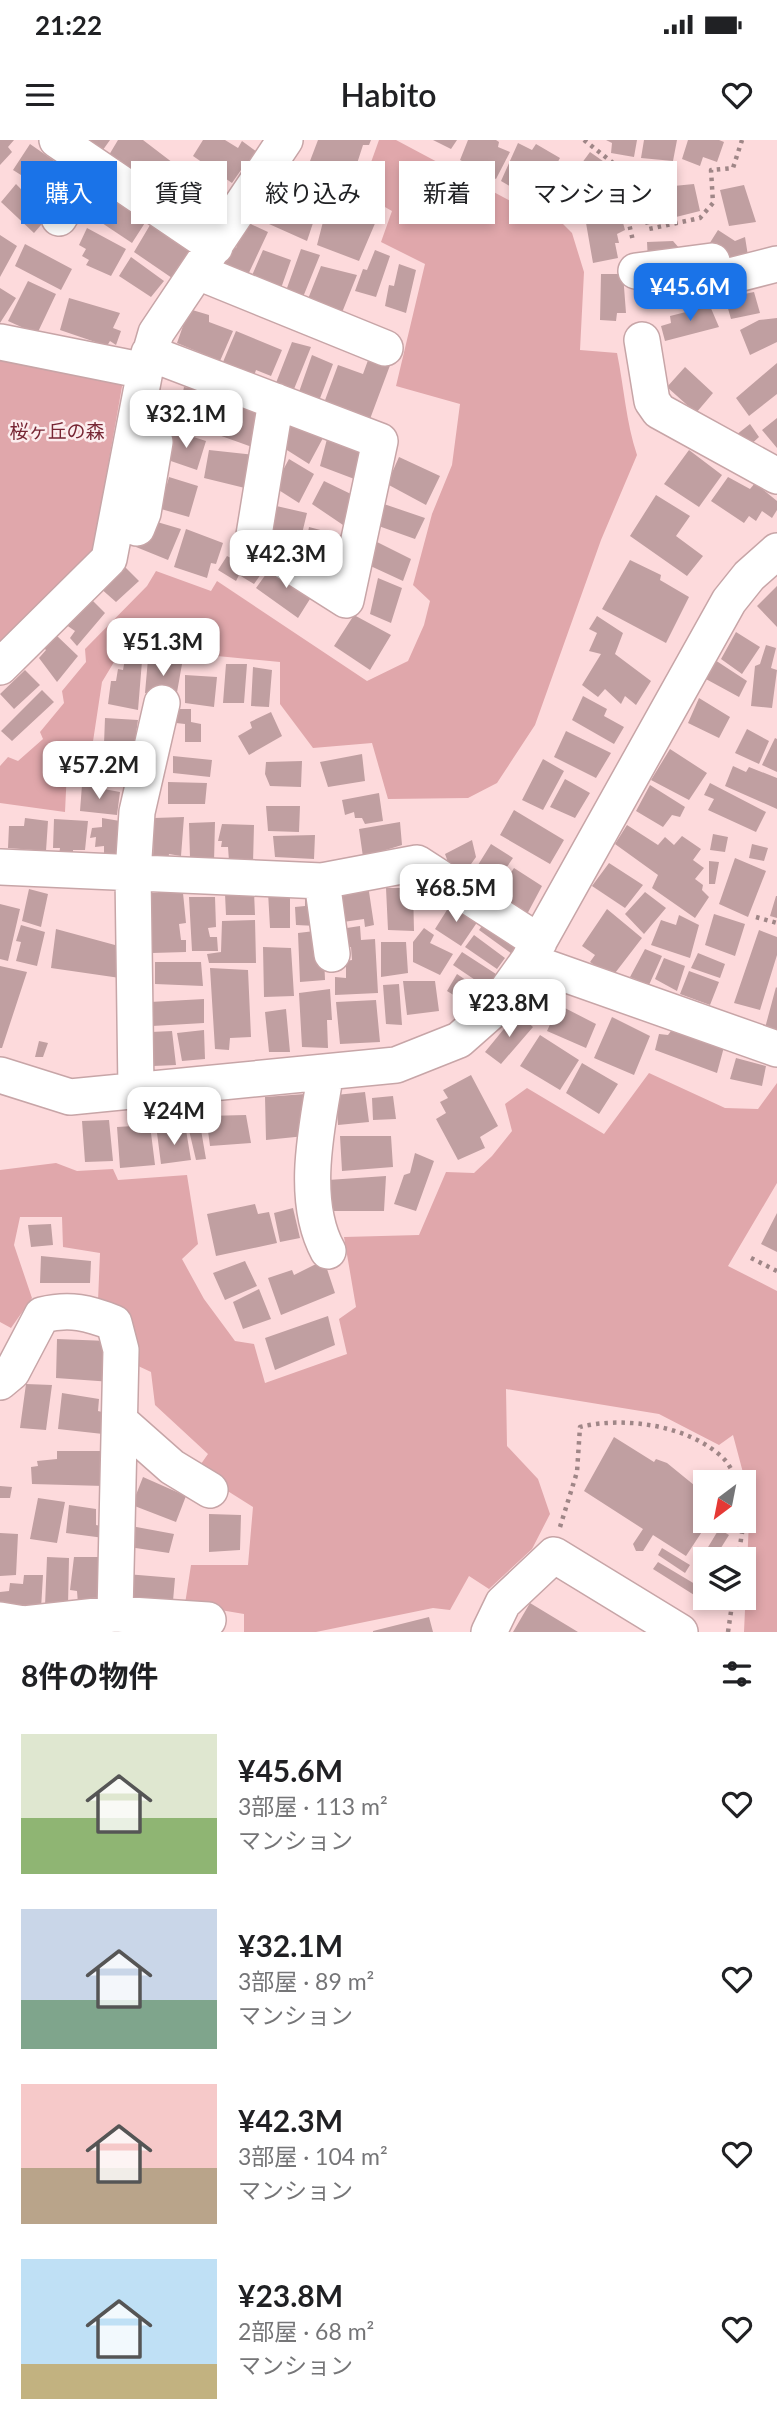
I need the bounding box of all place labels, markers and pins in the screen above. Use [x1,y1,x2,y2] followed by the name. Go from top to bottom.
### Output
[633,264,747,323] pin: ¥45.6M
[129,390,243,450] pin: ¥32.1M
[229,531,343,590] pin: ¥42.3M
[106,618,220,678] pin: ¥51.3M
[42,742,156,801] pin: ¥57.2M
[399,864,513,924] pin: ¥68.5M
[452,979,566,1039] pin: ¥23.8M
[133,1088,215,1147] pin: ¥24M

